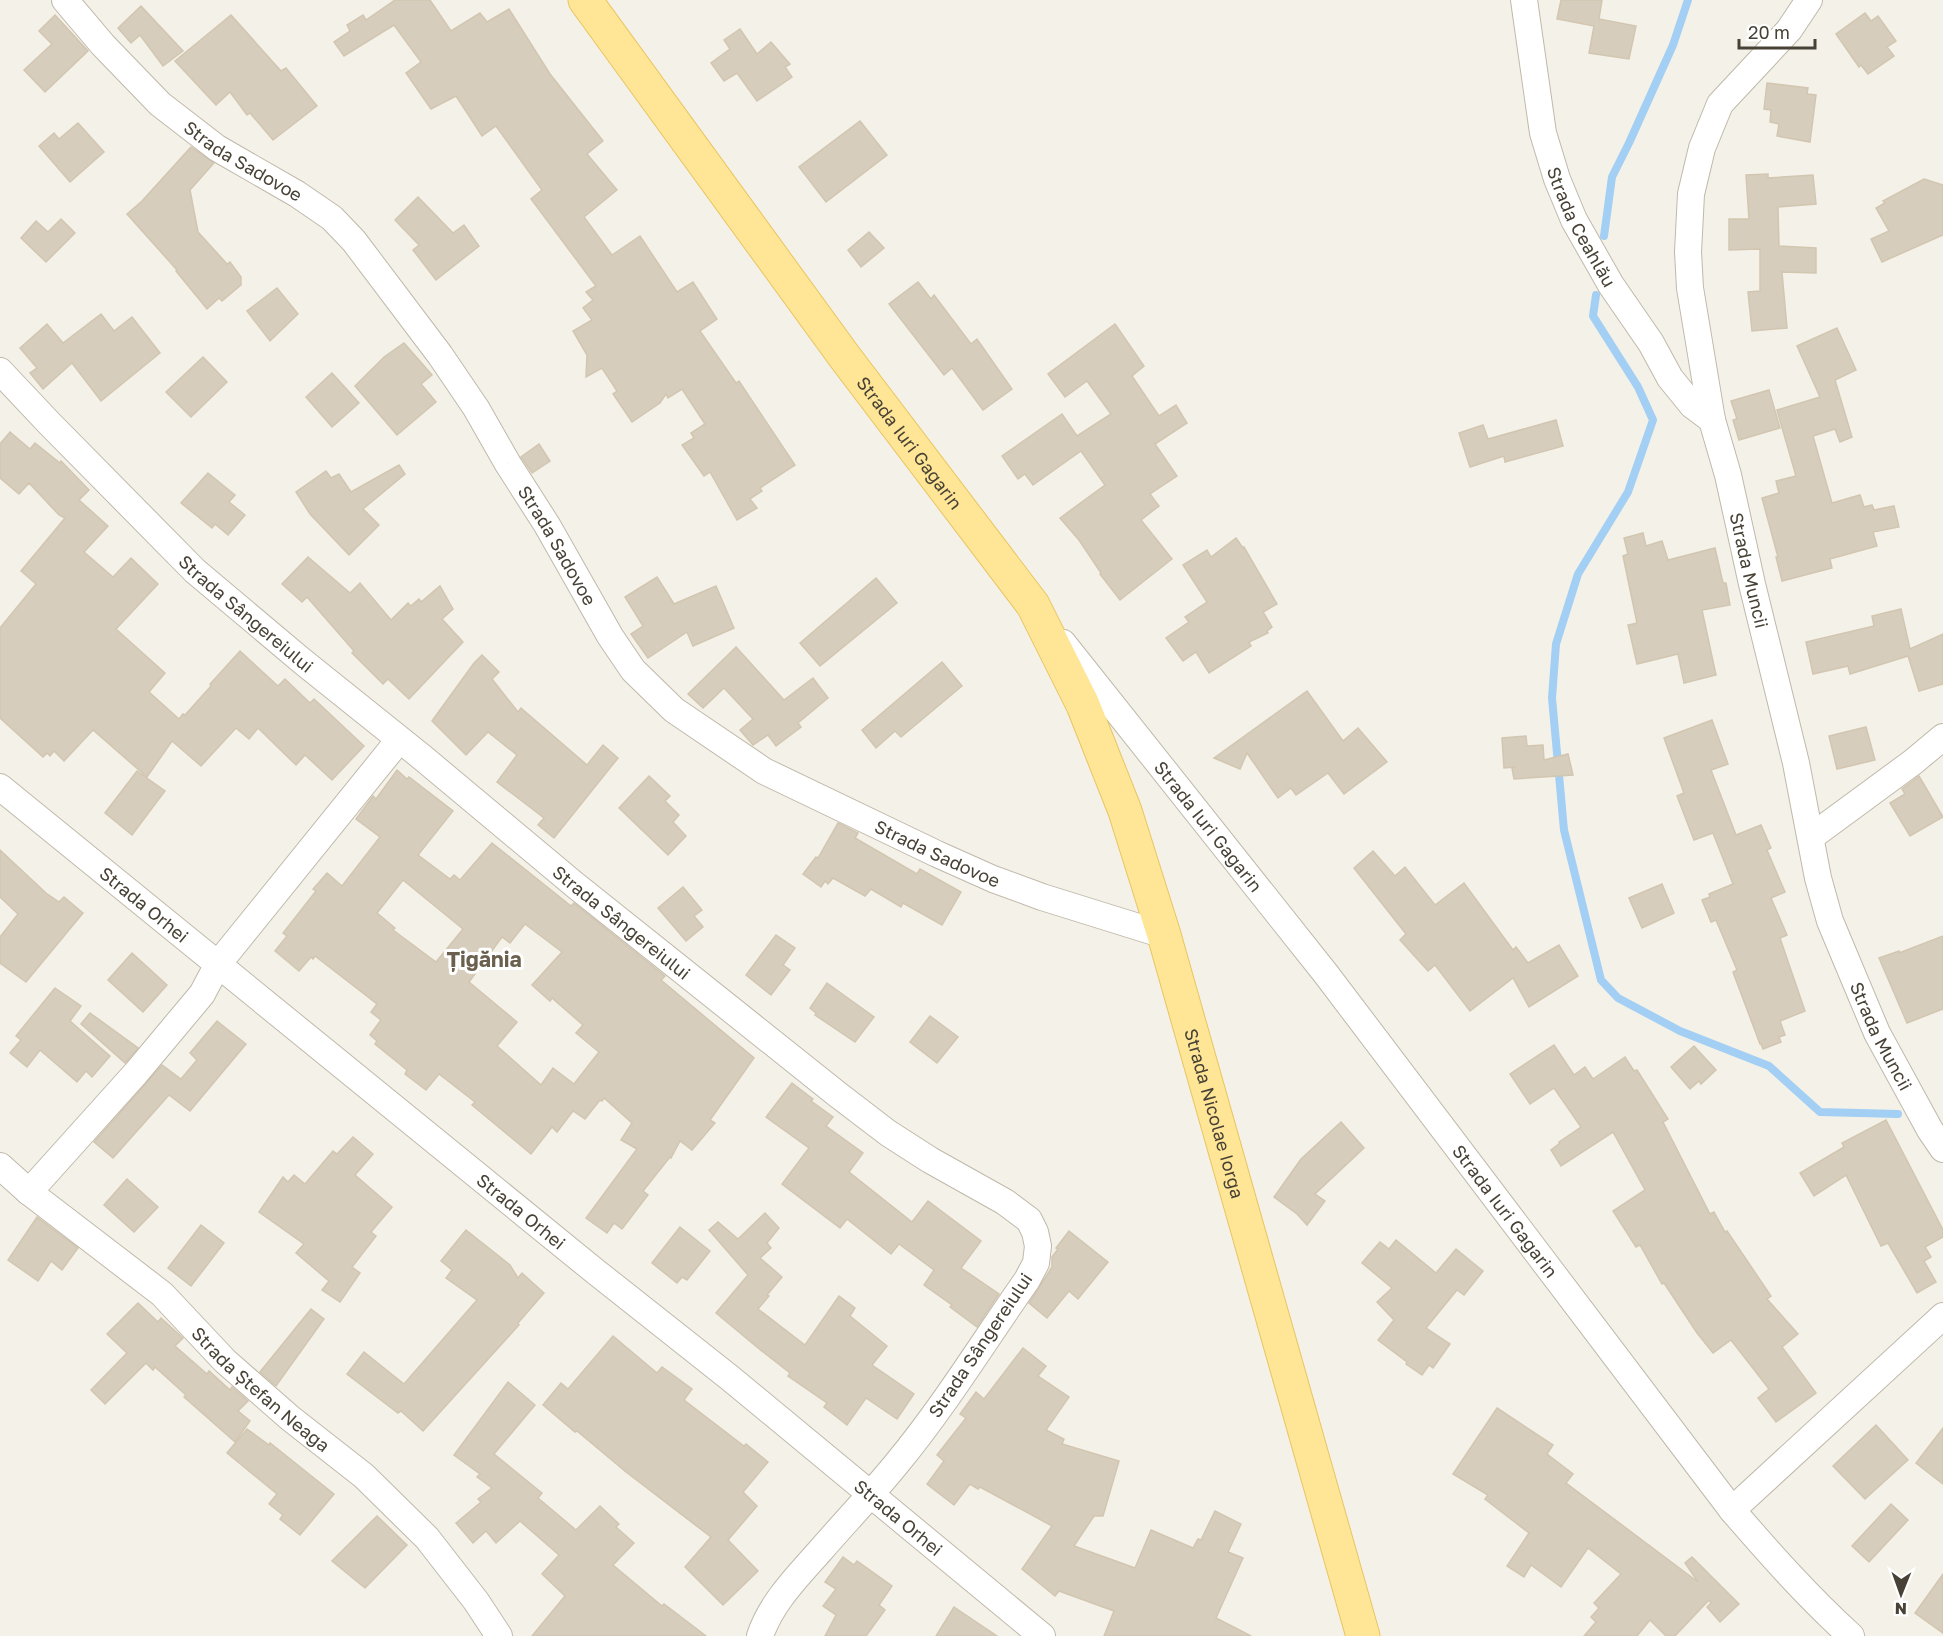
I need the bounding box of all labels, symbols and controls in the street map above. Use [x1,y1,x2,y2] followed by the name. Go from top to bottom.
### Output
[1739,12,1816,50] scale bar
[1748,21,1790,43] text: 20 m
[180,116,306,206] street label: Strada Sadovoe
[1543,164,1621,291] street label: Strada Ceahlău
[852,372,967,513] street label: Strada Iuri Gagarin
[514,481,601,609] street label: Strada Sadovoe
[1726,510,1773,630] street label: Strada Muncii
[174,550,318,677] street label: Strada Sângereiului
[1150,756,1267,896] street label: Strada Iuri Gagarin
[871,815,1003,892] street label: Strada Sadovoe
[549,860,695,984] street label: Strada Sângereiului
[95,862,193,947] street label: Strada Orhei
[446,946,522,972] district label: Țigănia
[1846,979,1917,1094] street label: Strada Muncii
[1180,1026,1249,1201] street label: Strada Nicolae Iorga
[1448,1140,1563,1282] street label: Strada Iuri Gagarin
[472,1169,570,1254] street label: Strada Orhei
[923,1268,1037,1422] street label: Strada Sângereiului
[187,1322,334,1456] street label: Strada Ștefan Neaga
[850,1475,947,1560] street label: Strada Orhei
[1871,1564,1931,1624] north arrow
[1894,1599,1907,1619] text: N

